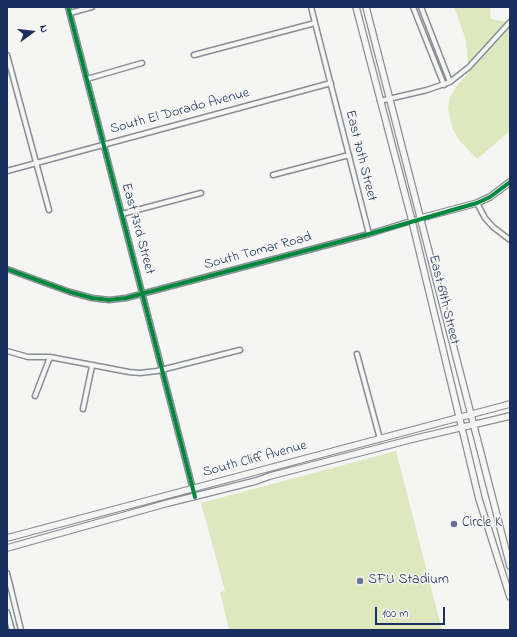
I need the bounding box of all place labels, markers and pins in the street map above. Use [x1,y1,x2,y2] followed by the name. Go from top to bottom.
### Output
[462,516,502,532] place label: Circle K
[449,519,459,529] marker: Circle K
[368,573,449,589] place label: SFU Stadium
[355,576,365,586] marker: SFU Stadium

